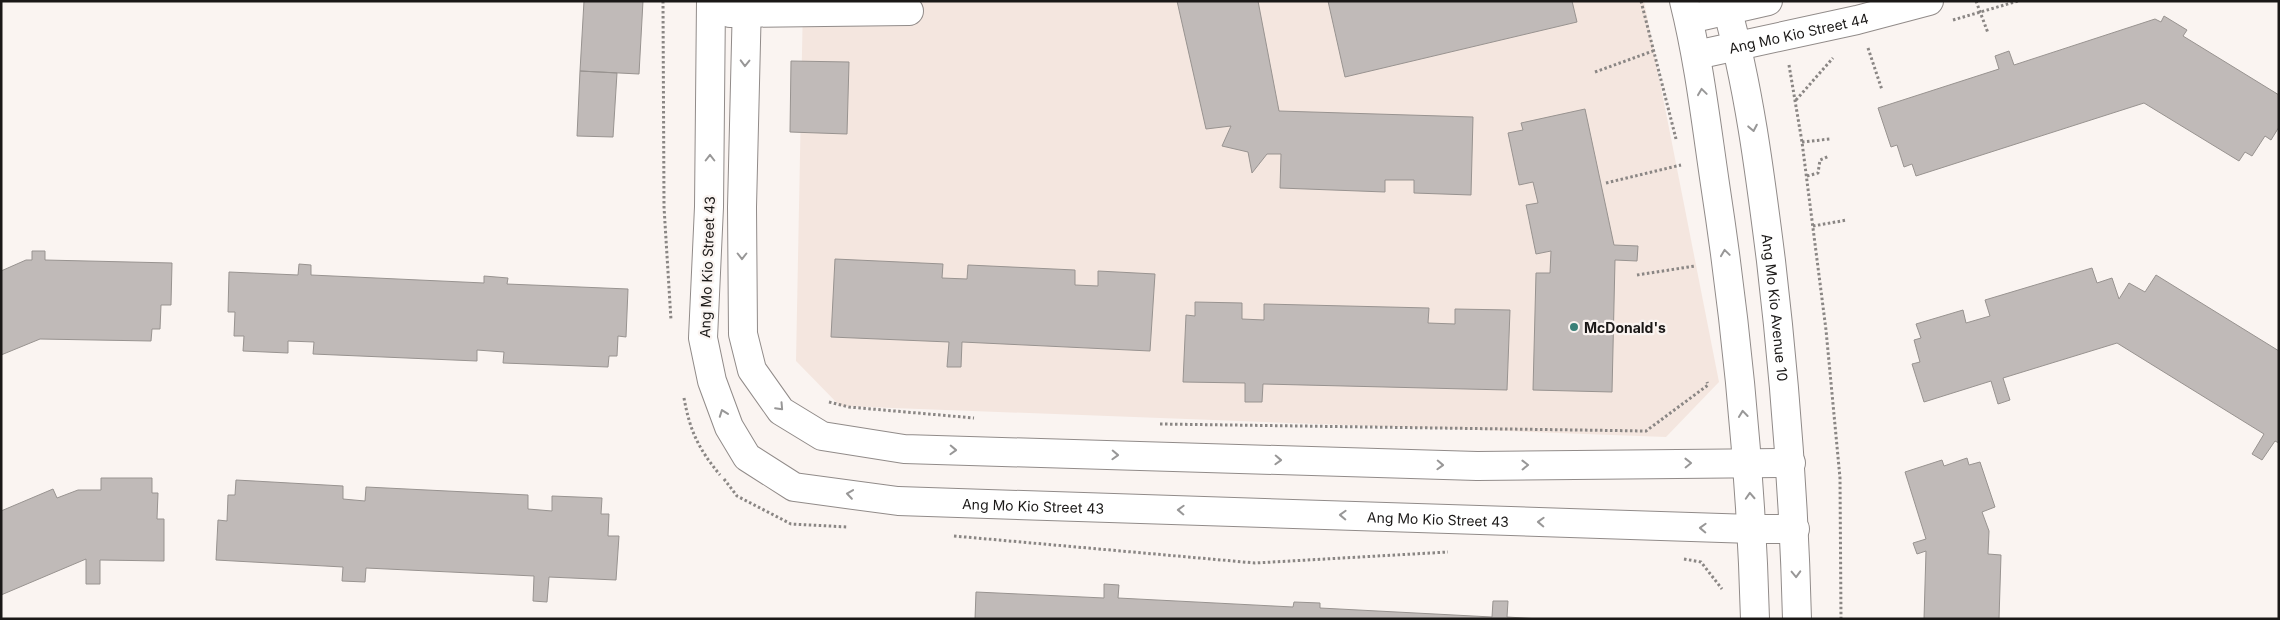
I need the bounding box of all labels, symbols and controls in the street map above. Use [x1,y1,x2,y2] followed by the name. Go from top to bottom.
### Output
[1727,9,1870,56] street label: Ang Mo Kio Street 44
[740,59,751,67] one-way arrow
[1697,88,1707,96] one-way arrow
[1748,124,1758,132] one-way arrow
[704,154,715,162] one-way arrow
[696,196,718,338] street label: Ang Mo Kio Street 43
[1759,233,1792,382] street label: Ang Mo Kio Avenue 10
[1721,248,1731,257] one-way arrow
[737,252,747,260] one-way arrow
[1584,319,1666,336] place label: McDonald's
[1568,321,1580,333] marker: McDonald's
[774,402,783,411] one-way arrow
[719,409,729,417] one-way arrow
[1738,410,1749,418] one-way arrow
[949,445,957,455] one-way arrow
[1112,450,1119,460] one-way arrow
[1274,454,1282,465] one-way arrow
[1684,458,1692,469] one-way arrow
[1436,459,1444,470] one-way arrow
[1522,460,1530,470] one-way arrow
[846,490,854,500] one-way arrow
[1744,492,1755,500] one-way arrow
[962,495,1104,516] street label: Ang Mo Kio Street 43
[1176,505,1184,515] one-way arrow
[1367,508,1509,530] street label: Ang Mo Kio Street 43
[1339,510,1347,521] one-way arrow
[1536,517,1544,527] one-way arrow
[1699,522,1707,533] one-way arrow
[1791,570,1801,578] one-way arrow

